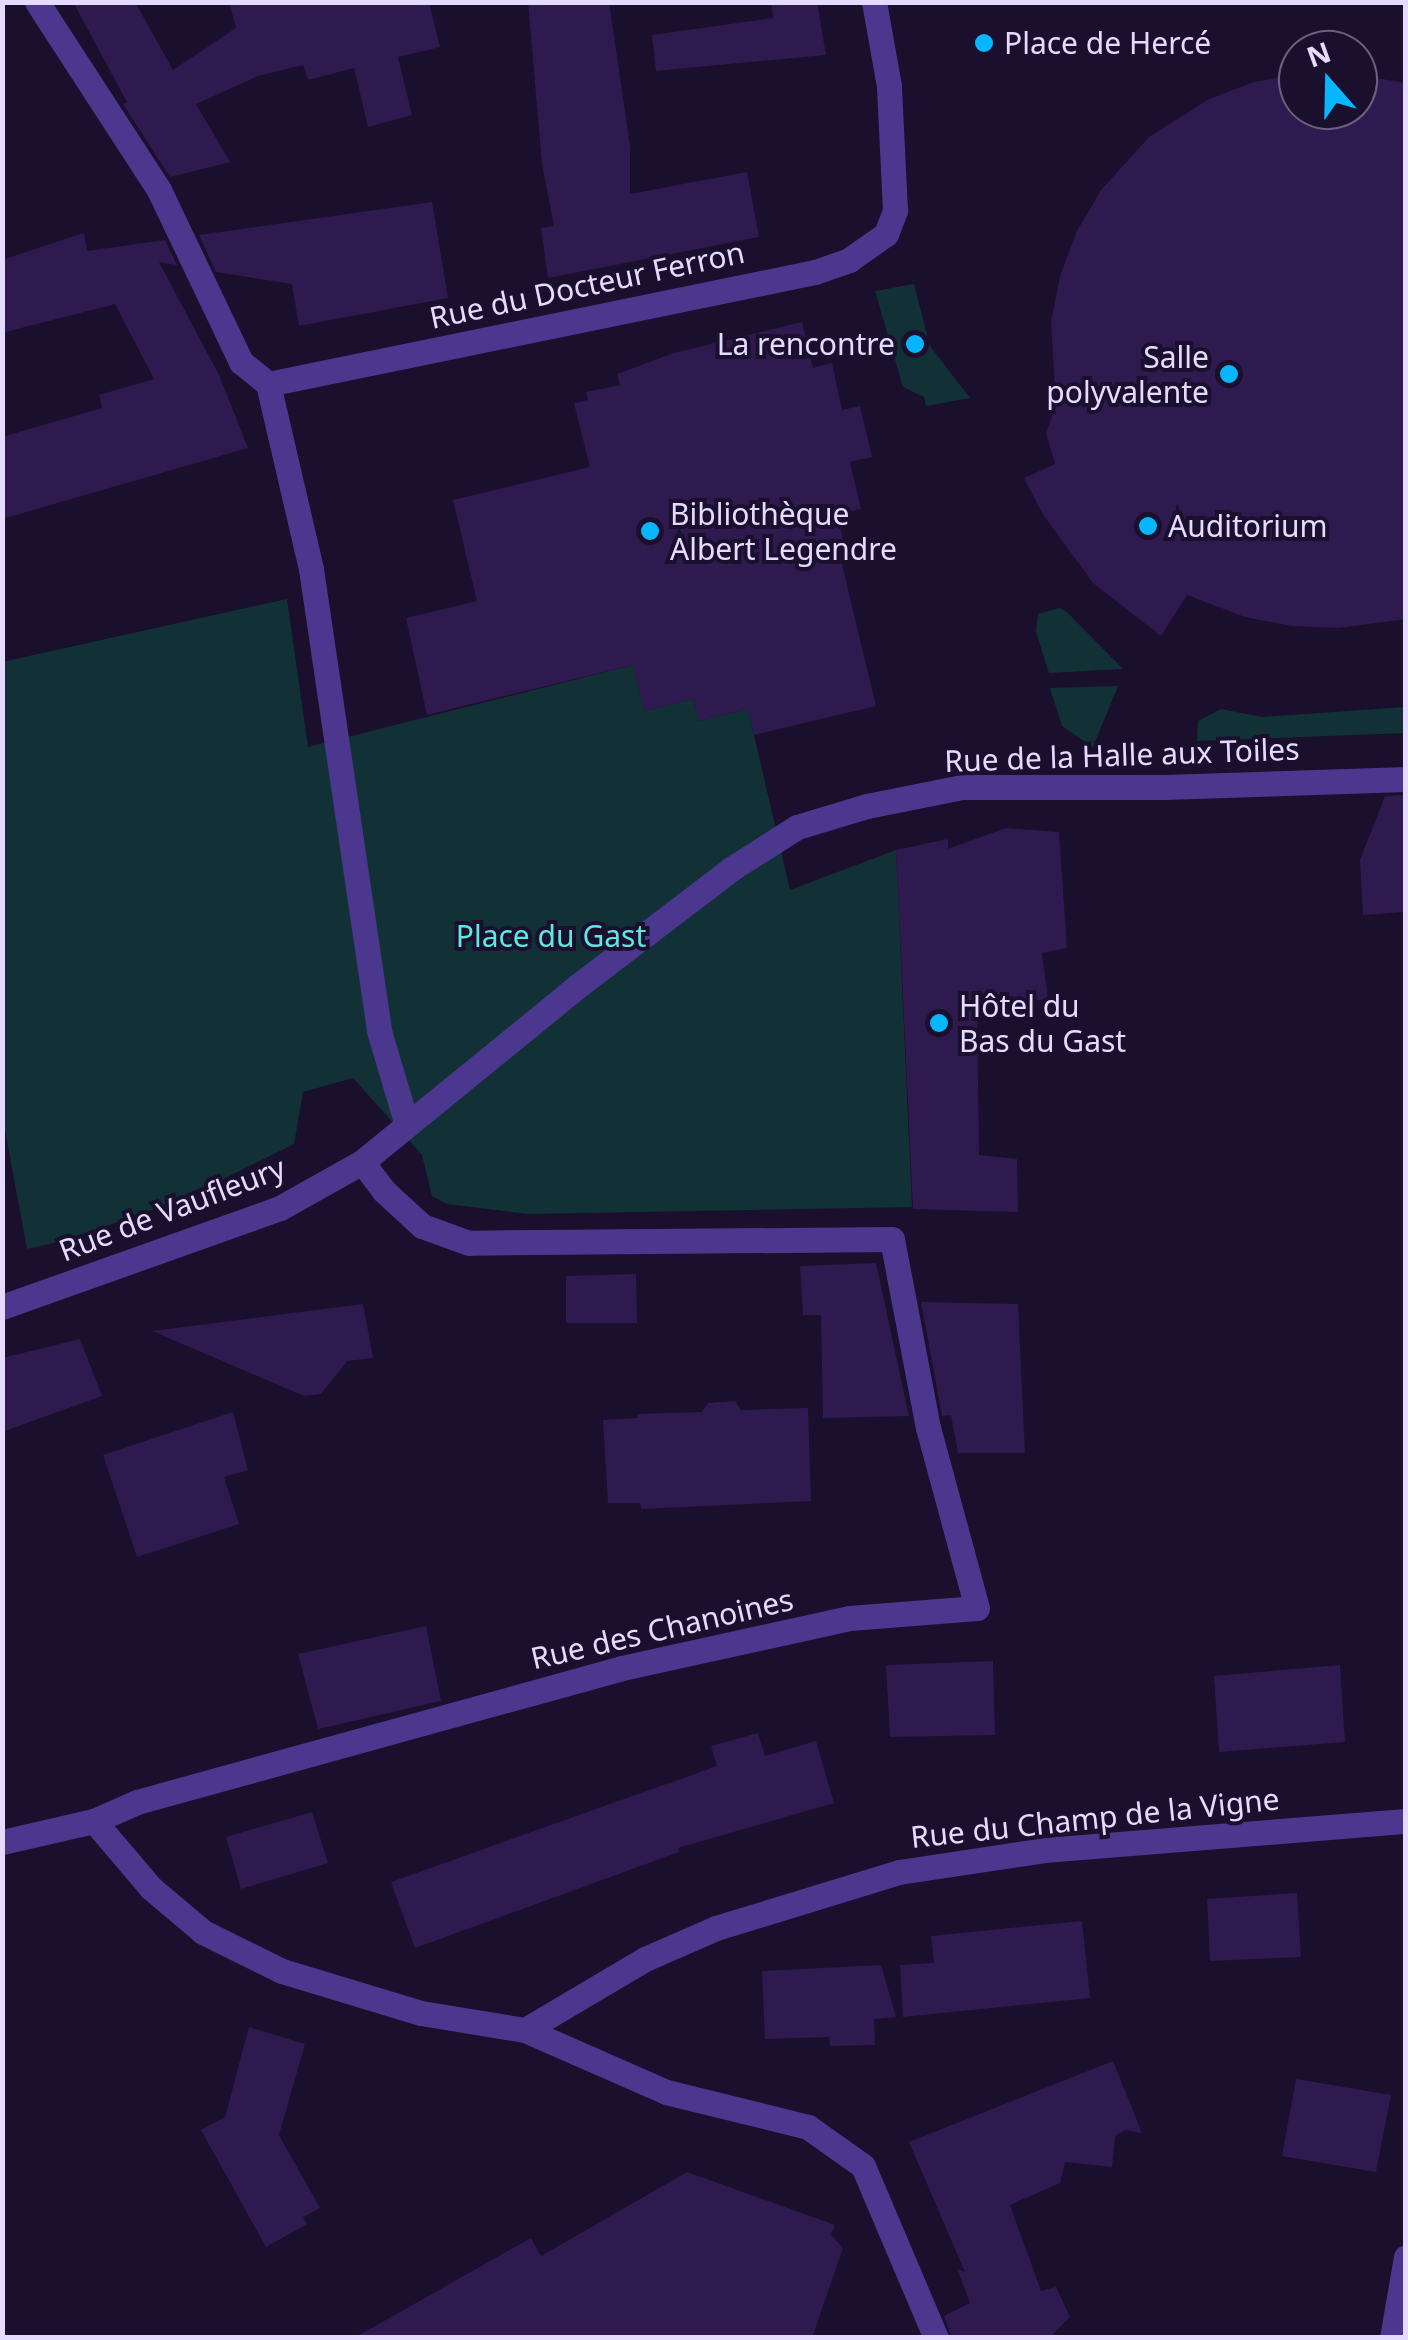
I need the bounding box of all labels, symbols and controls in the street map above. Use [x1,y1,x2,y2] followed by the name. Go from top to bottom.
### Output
[1004,25,1211,61] place label: Place de Hercé
[1278,30,1378,130] north arrow
[973,32,995,54] marker: Place de Hercé
[1301,32,1336,75] text: N
[426,234,748,336] street label: Rue du Docteur Ferron
[717,326,895,362] place label: La rencontre
[904,333,926,355] marker: La rencontre
[1046,339,1209,410] place label: Salle polyvalente
[1218,363,1240,385] marker: Salle polyvalente
[670,496,897,566] place label: Bibliothèque Albert Legendre
[1168,508,1328,544] place label: Auditorium
[1137,515,1159,537] marker: Auditorium
[639,520,661,542] marker: Bibliothèque Albert Legendre
[944,731,1300,779] street label: Rue de la Halle aux Toiles
[456,918,646,954] park label: Place du Gast
[959,988,1126,1058] place label: Hôtel du Bas du Gast
[928,1012,950,1034] marker: Hôtel du Bas du Gast
[54,1149,290,1269] street label: Rue de Vaufleury
[527,1581,797,1677] street label: Rue des Chanoines
[909,1781,1281,1855] street label: Rue du Champ de la Vigne

